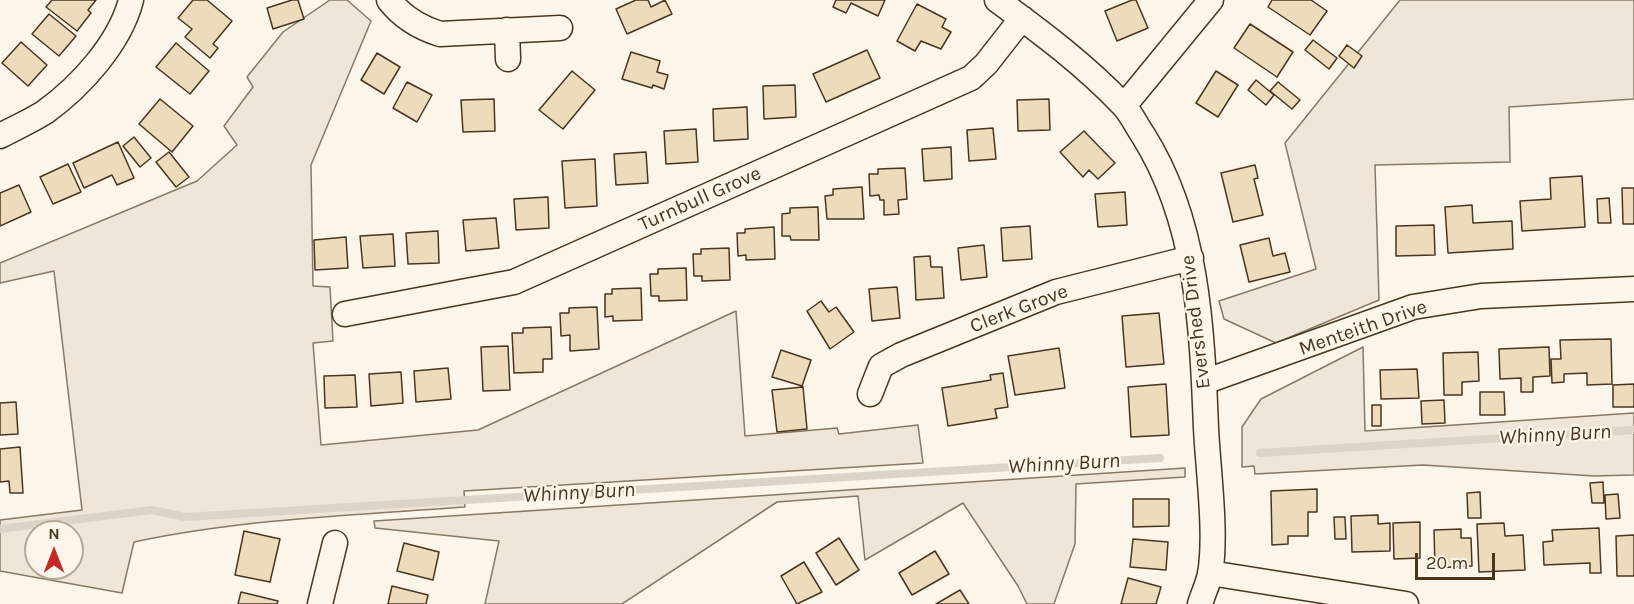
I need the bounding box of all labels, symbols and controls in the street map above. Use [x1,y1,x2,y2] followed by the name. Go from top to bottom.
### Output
[635,161,765,237] street label: Turnbull Grove
[1176,254,1216,390] street label: Evershed Drive
[967,279,1071,339] street label: Clerk Grove
[1296,295,1430,361] street label: Menteith Drive
[1498,419,1612,451] water label: Whinny Burn
[1007,448,1121,480] water label: Whinny Burn
[522,477,636,509] water label: Whinny Burn
[24,520,84,580] north arrow
[48,524,60,543] text: N
[1418,541,1498,579] scale bar
[1426,552,1468,574] text: 20 m

